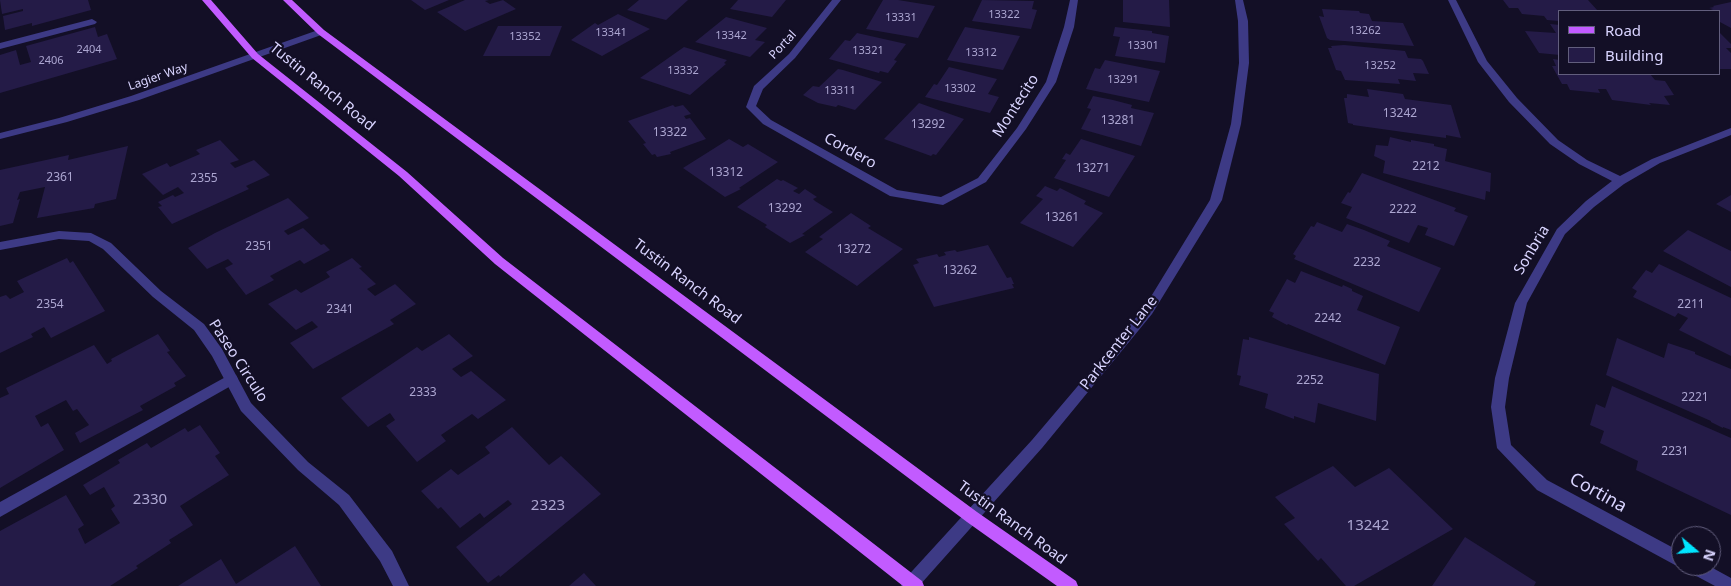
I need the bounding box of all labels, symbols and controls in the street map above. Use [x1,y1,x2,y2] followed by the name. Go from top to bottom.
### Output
[988,8,1020,22] house number: 13322
[1558,10,1721,75] legend
[885,11,917,25] house number: 13331
[1605,20,1641,40] text: Road
[1349,24,1381,38] house number: 13262
[595,26,627,40] house number: 13341
[766,28,800,62] street label: Portal
[715,29,747,43] house number: 13342
[509,30,541,44] house number: 13352
[266,39,378,135] street label: Tustin Ranch Road
[1127,39,1159,53] house number: 13301
[76,43,102,57] house number: 2404
[852,44,884,58] house number: 13321
[1605,45,1663,65] text: Building
[965,46,997,60] house number: 13312
[38,54,64,68] house number: 2406
[1364,59,1396,73] house number: 13252
[126,60,190,94] street label: Lagier Way
[667,64,699,78] house number: 13332
[989,71,1043,141] street label: Montecito
[1107,73,1139,87] house number: 13291
[944,82,976,96] house number: 13302
[824,84,856,98] house number: 13311
[1383,107,1417,121] house number: 13242
[1101,114,1135,128] house number: 13281
[911,118,945,132] house number: 13292
[653,126,687,140] house number: 13322
[821,129,879,173] street label: Cordero
[1412,160,1440,174] house number: 2212
[1076,162,1110,176] house number: 13271
[709,166,743,180] house number: 13312
[46,171,74,185] house number: 2361
[190,172,218,186] house number: 2355
[768,202,802,216] house number: 13292
[1389,203,1417,217] house number: 2222
[1045,211,1079,225] house number: 13261
[1510,222,1554,278] street label: Sonbria
[630,236,744,328] street label: Tustin Ranch Road
[245,240,273,254] house number: 2351
[837,243,871,257] house number: 13272
[1353,256,1381,270] house number: 2232
[943,264,977,278] house number: 13262
[1077,292,1161,394] street label: Parkcenter Lane
[36,298,64,312] house number: 2354
[1677,298,1705,312] house number: 2211
[326,303,354,317] house number: 2341
[1314,312,1342,326] house number: 2242
[205,316,271,406] street label: Paseo Circulo
[1296,374,1324,388] house number: 2252
[409,386,437,400] house number: 2333
[1681,391,1709,405] house number: 2221
[1661,445,1689,459] house number: 2231
[1566,469,1630,517] street label: Cortina
[954,478,1070,568] street label: Tustin Ranch Road
[133,491,167,509] house number: 2330
[531,497,565,515] house number: 2323
[1347,517,1389,535] house number: 13242
[1671,526,1721,576] north arrow
[1699,547,1721,564] text: N

